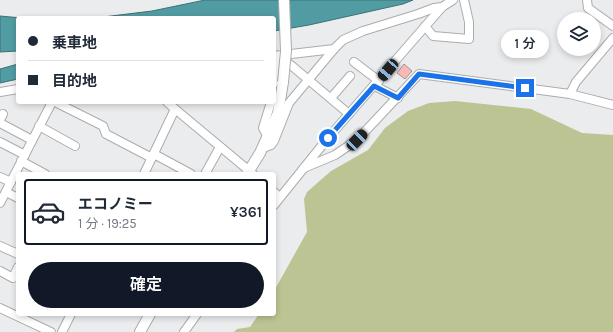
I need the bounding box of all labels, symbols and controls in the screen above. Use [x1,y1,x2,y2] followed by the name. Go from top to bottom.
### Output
[557,12,601,56] map controls
[557,12,601,56] button: layers
[501,30,549,58] callout: 1 分
[52,34,97,52] text: 乗車地
[515,36,535,51] text: 1 分
[376,57,400,83] car
[52,72,97,90] text: 目的地
[516,79,534,97] route end
[344,127,370,153] car
[319,129,337,147] route start
[30,194,66,230] icon: car
[78,195,153,213] text: エコノミー
[230,203,262,221] text: ¥361
[78,216,137,231] text: 1 分 · 19:25
[28,262,264,308] button: 確定

